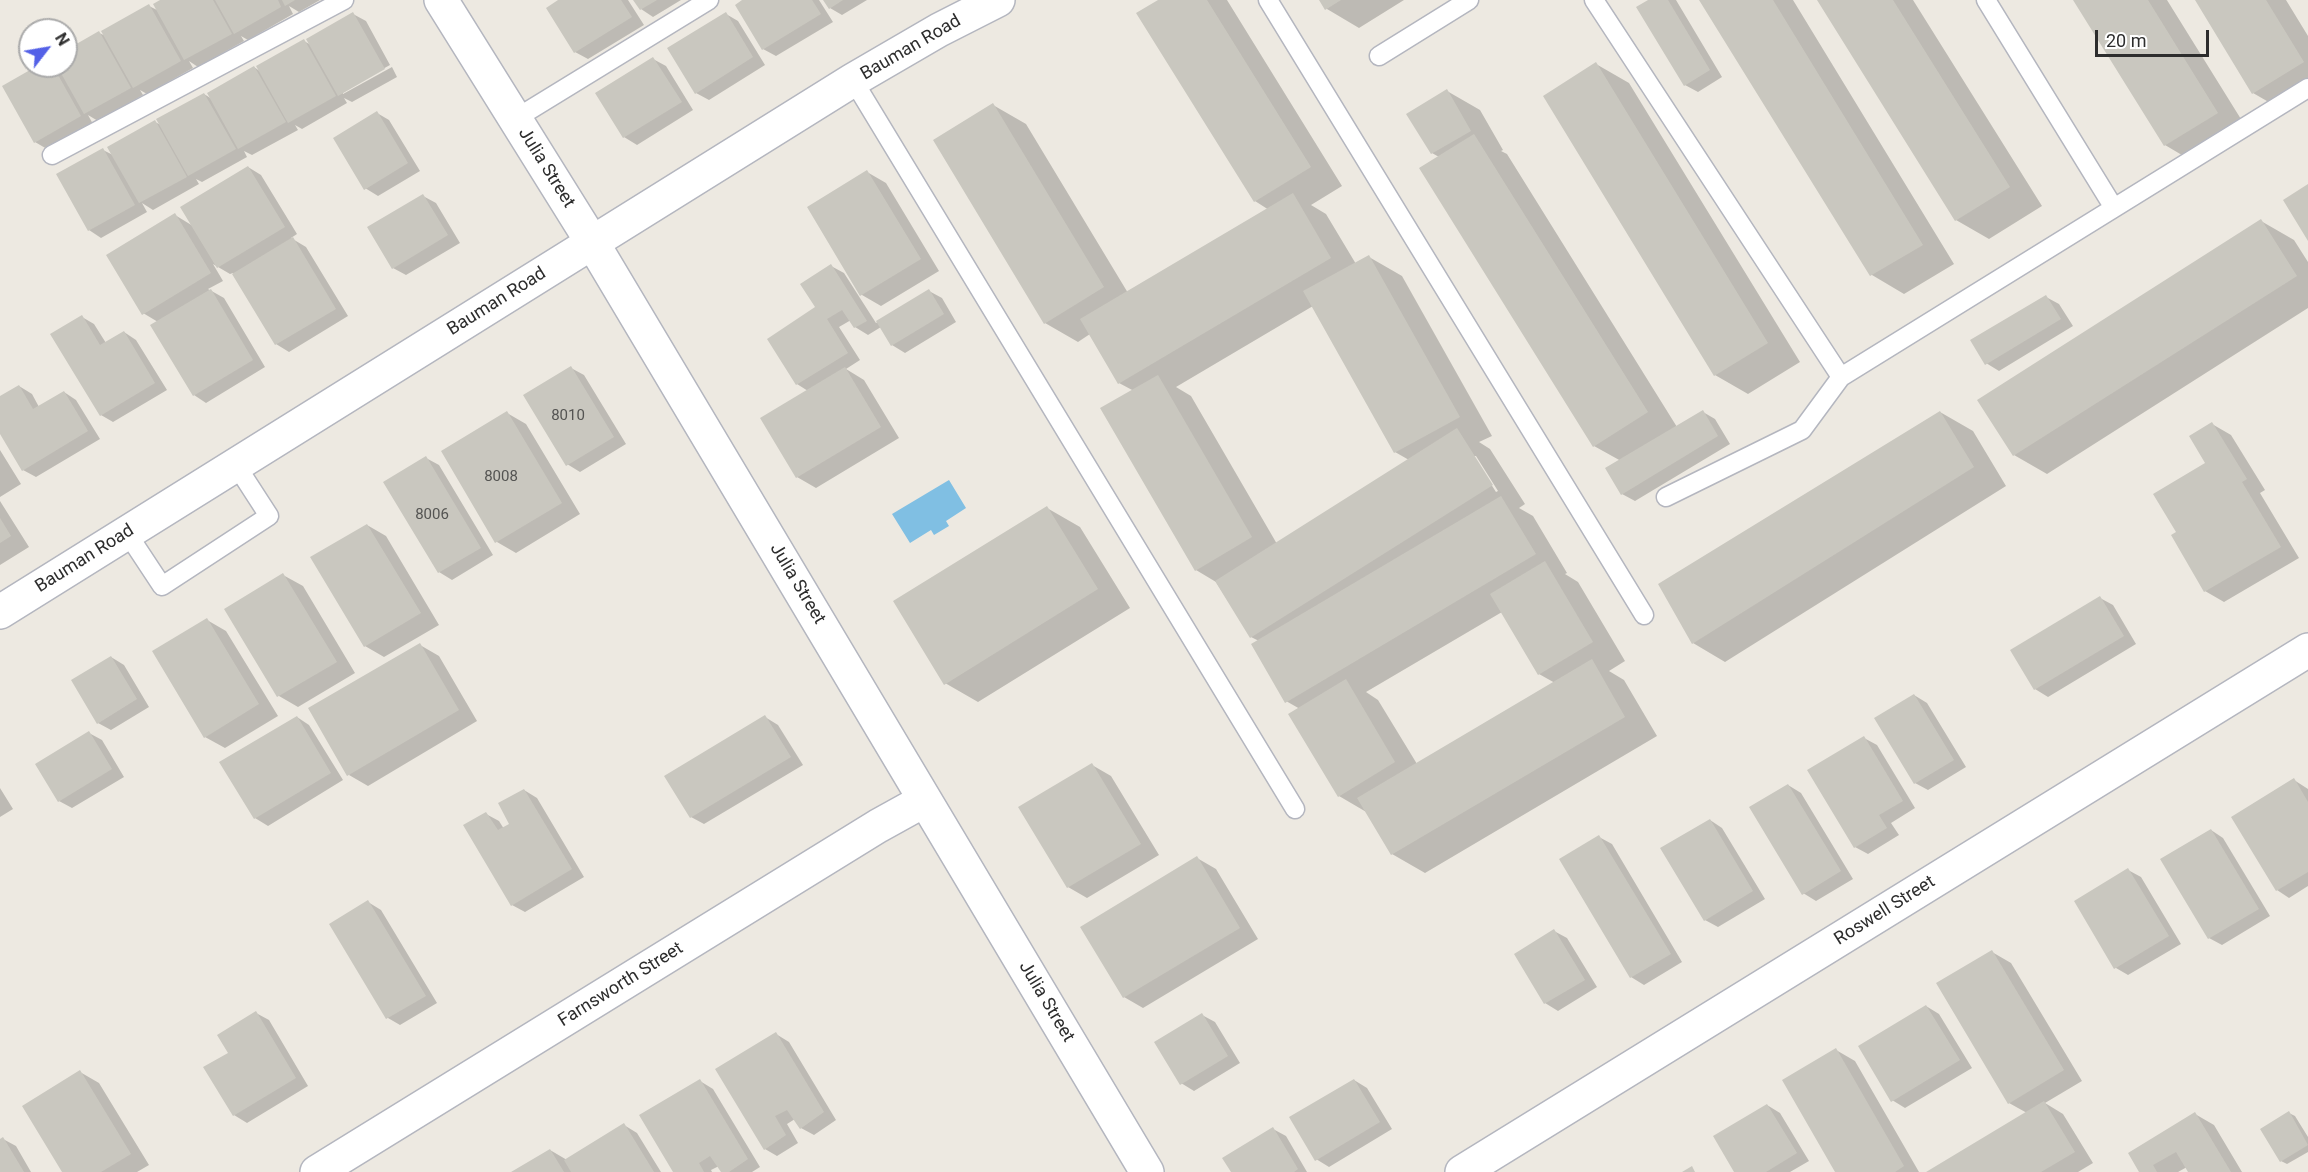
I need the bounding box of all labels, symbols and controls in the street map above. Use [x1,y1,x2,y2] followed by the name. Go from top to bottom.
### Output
[857,11,965,85] street label: Bauman Road
[18,18,78,78] north arrow
[2098,18,2212,56] scale bar
[51,30,73,49] text: N
[2106,30,2146,51] text: 20 m
[513,124,579,212] street label: Julia Street
[444,263,550,341] street label: Bauman Road
[551,407,585,425] house number: 8010
[484,468,518,486] house number: 8008
[415,506,449,524] house number: 8006
[32,520,138,598] street label: Bauman Road
[764,540,830,628] street label: Julia Street
[1831,872,1939,950] street label: Roswell Street
[555,938,687,1032] street label: Farnsworth Street
[1013,958,1079,1046] street label: Julia Street

